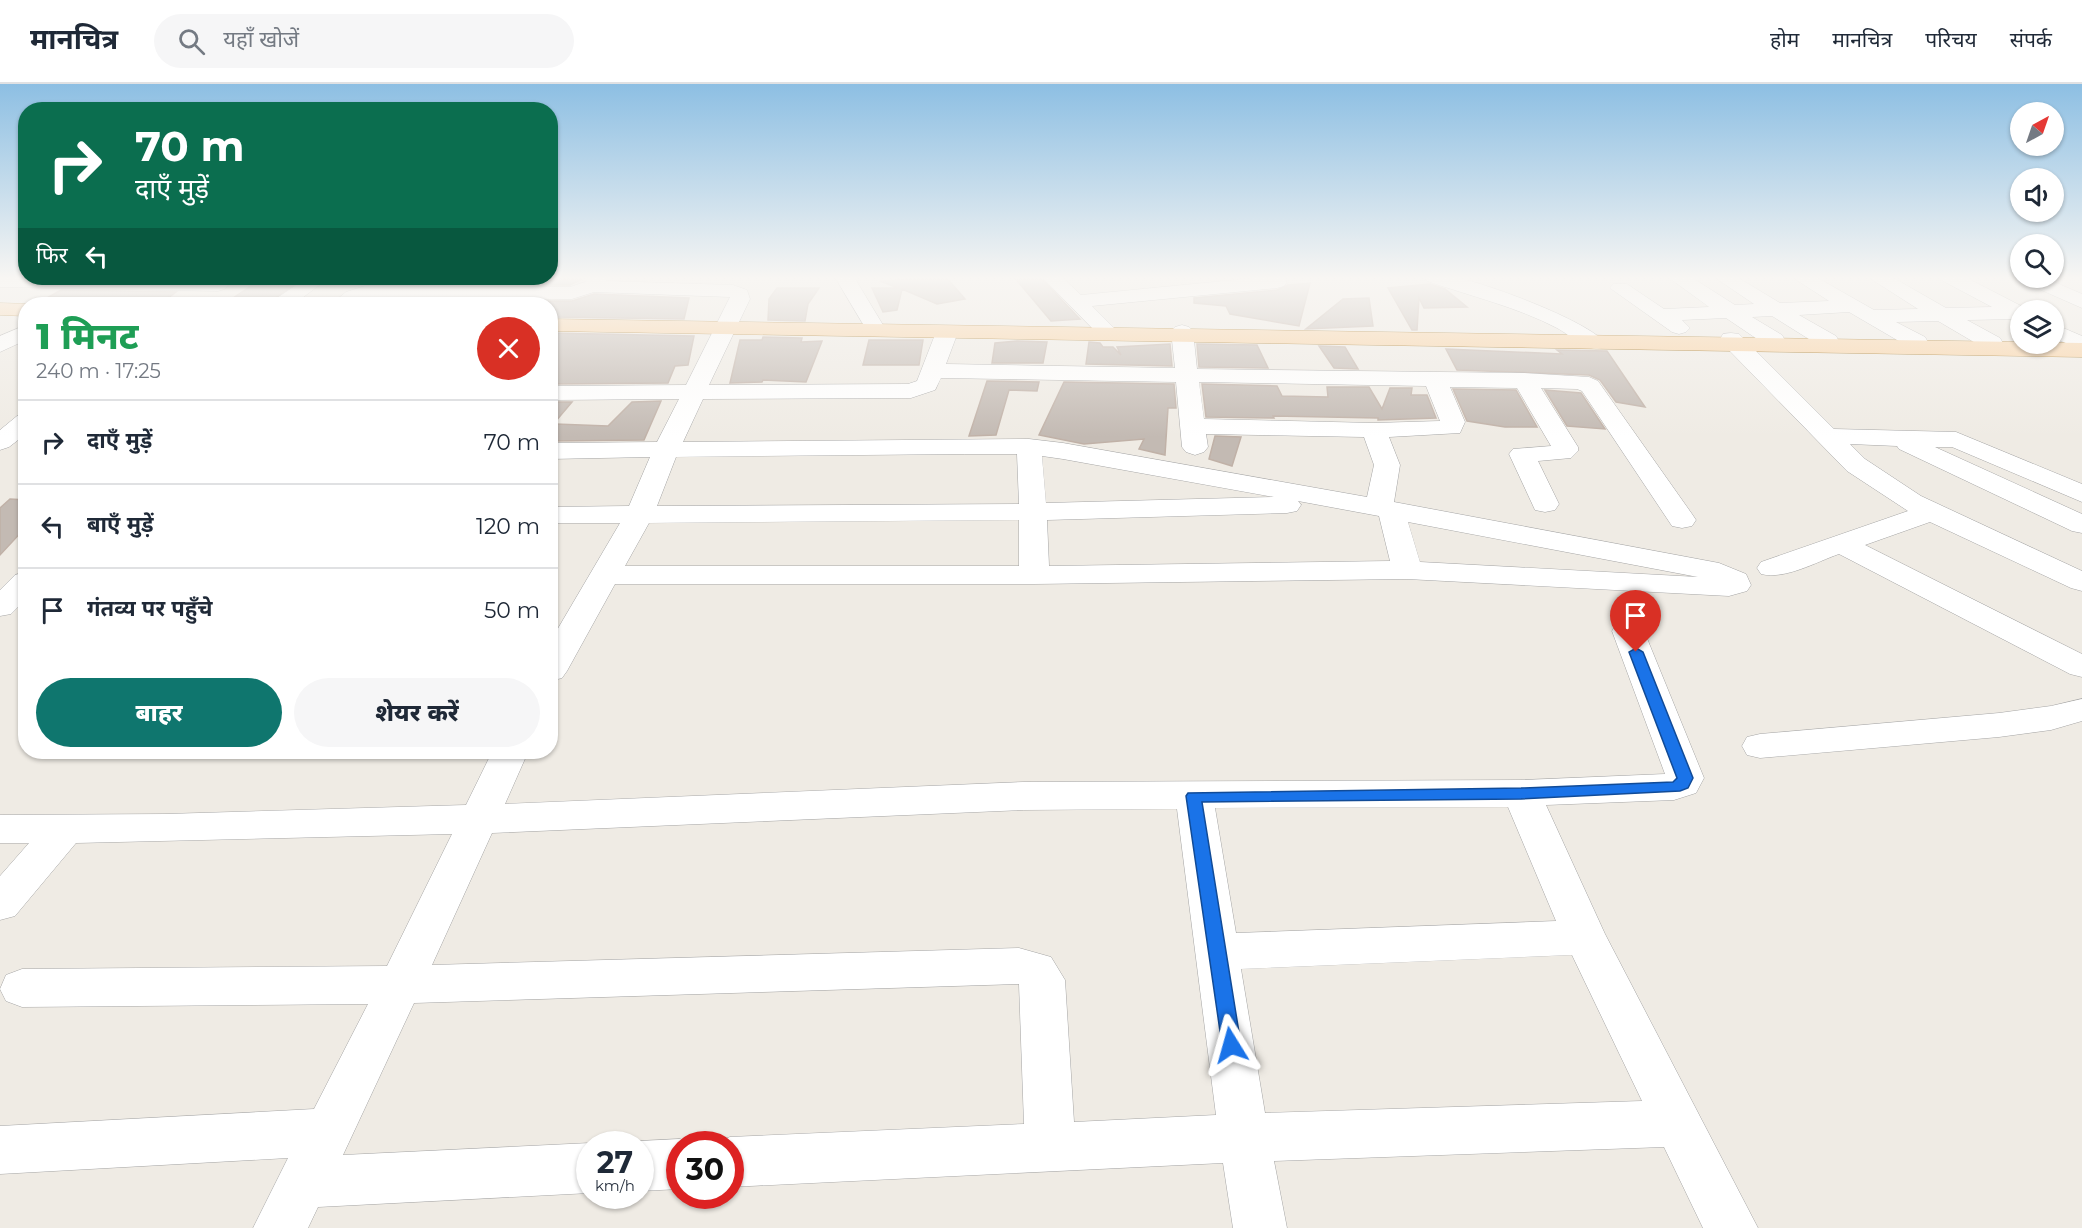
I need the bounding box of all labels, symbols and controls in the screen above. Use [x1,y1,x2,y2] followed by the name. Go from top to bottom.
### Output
[154,14,574,68] search box
[30,22,118,56] text: मानचित्र
[175,25,208,58] icon: search
[223,26,299,53] text: यहाँ खोजें
[1770,27,1799,52] text: होम
[1832,27,1892,52] text: मानचित्र
[1925,27,1977,52] text: परिचय
[2010,27,2052,52] text: संपर्क
[2010,102,2064,156] north arrow
[2010,102,2064,354] map controls
[135,120,245,172] text: 70 m
[36,126,114,204] icon: right
[2010,168,2064,222] button: sound
[135,172,209,205] text: दाएँ मुड़ें
[2010,234,2064,288] button: search
[80,240,113,273] icon: left
[36,242,68,269] text: फिर
[2010,300,2064,354] button: layers
[36,314,139,358] text: 1 मिनट
[477,317,540,380] button: close
[36,359,161,383] text: 240 m · 17:25
[36,426,69,459] icon: right
[87,427,152,454] text: दाएँ मुड़ें
[484,429,540,456] text: 70 m
[36,510,69,543] icon: left
[87,511,154,538] text: बाएँ मुड़ें
[476,513,540,540] text: 120 m
[1610,590,1661,652] pin
[36,594,69,627] icon: arrive
[87,595,213,622] text: गंतव्य पर पहुँचे
[484,597,540,624] text: 50 m
[1619,599,1652,632] icon: arrive
[36,678,282,747] button: बाहर
[294,678,540,747] button: शेयर करें
[1199,1013,1263,1077] position arrow
[666,1131,744,1209] speed limit sign: 30
[597,1144,633,1181] text: 27
[595,1176,635,1195] text: km/h

